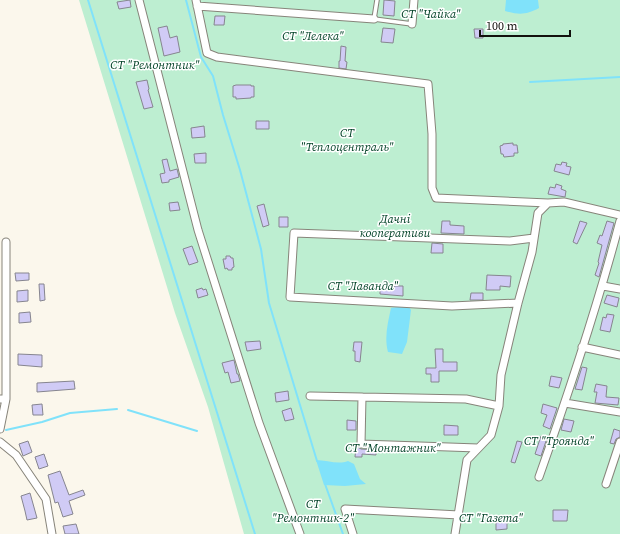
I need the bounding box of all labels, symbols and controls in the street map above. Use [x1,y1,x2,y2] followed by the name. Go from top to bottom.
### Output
[401,6,461,22] park label: СТ "Чайка"
[480,12,570,38] scale bar
[486,18,518,34] text: 100 m
[282,28,344,44] park label: СТ "Лелека"
[110,57,200,73] park label: СТ "Ремонтник"
[300,125,394,155] park label: СТ "Теплоцентраль"
[360,211,430,241] park label: Дачні кооперативи
[328,278,398,294] park label: СТ "Лаванда"
[524,433,594,449] park label: СТ "Троянда"
[345,440,441,456] park label: СТ "Монтажник"
[272,496,354,526] park label: СТ "Ремонтник-2"
[459,510,523,526] park label: СТ "Газета"

